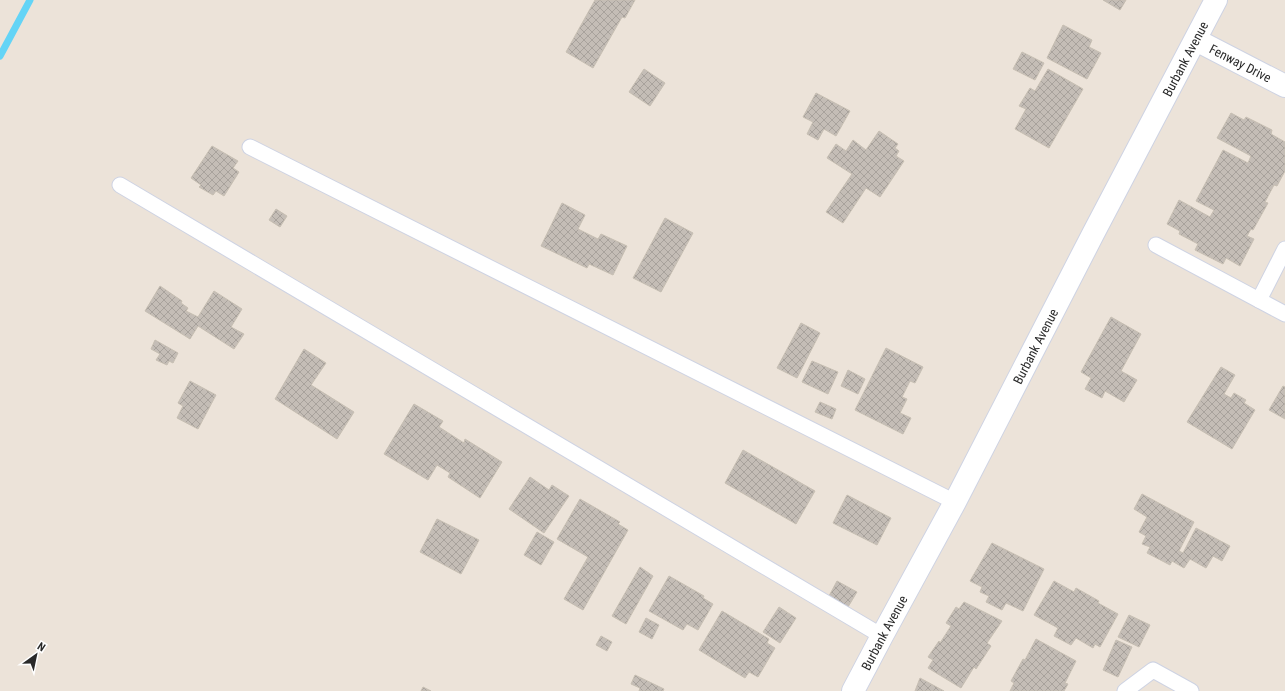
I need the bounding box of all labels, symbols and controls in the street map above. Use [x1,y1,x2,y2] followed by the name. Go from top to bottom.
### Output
[1160,19,1211,99] street label: Burbank Avenue
[1207,41,1274,86] street label: Fenway Drive
[1010,306,1061,387] street label: Burbank Avenue
[858,593,911,673] street label: Burbank Avenue
[16,635,56,675] north arrow
[35,640,48,654] text: N

